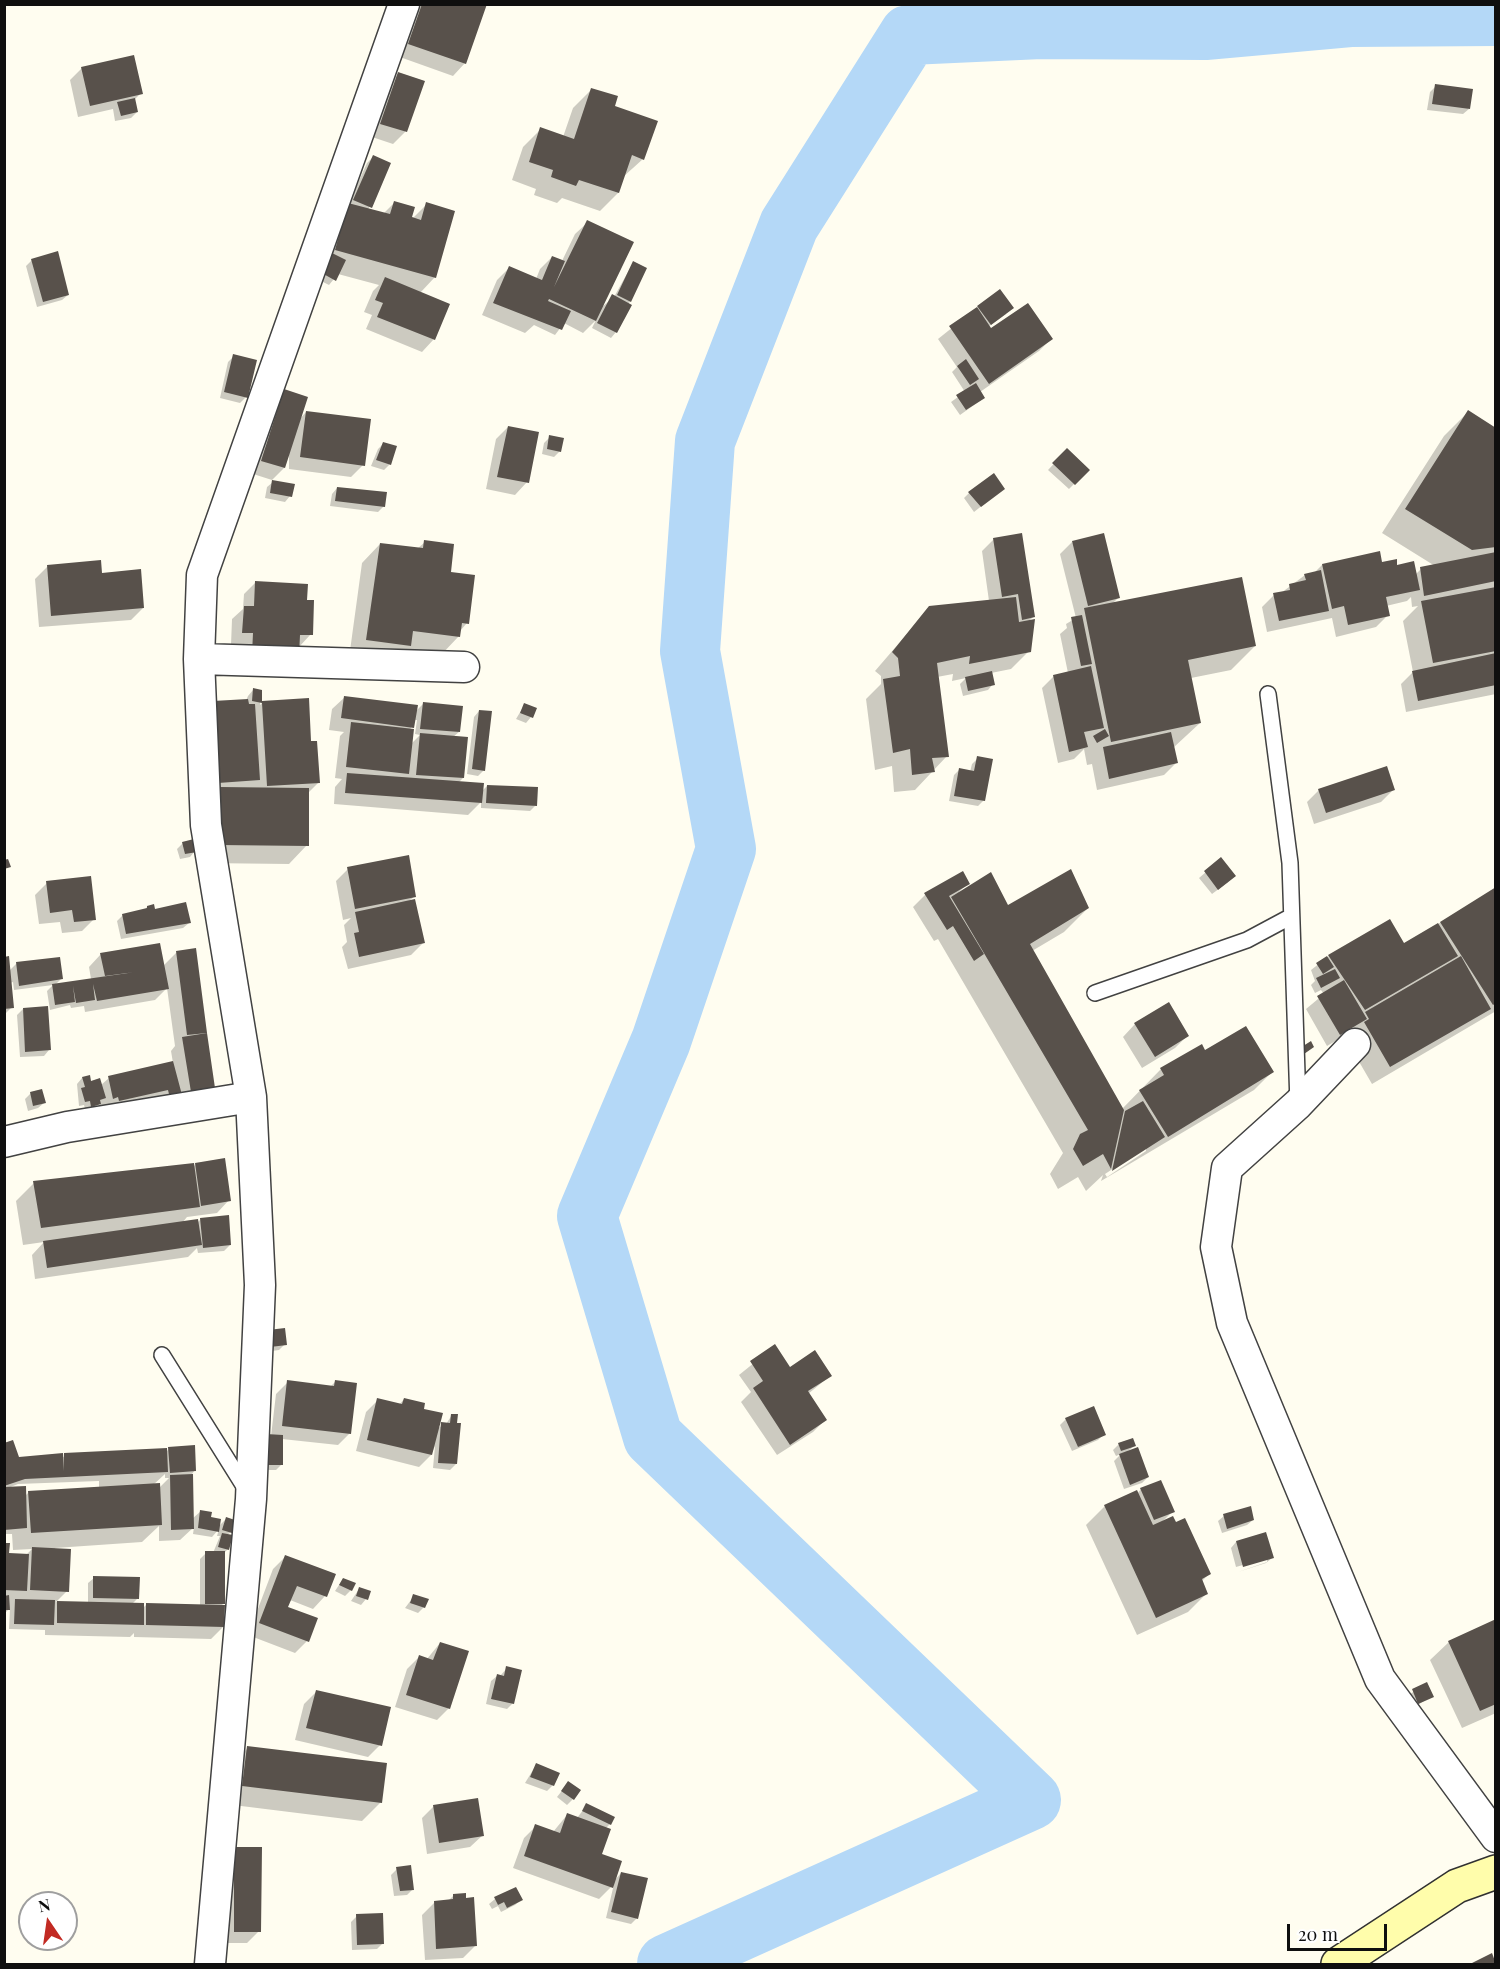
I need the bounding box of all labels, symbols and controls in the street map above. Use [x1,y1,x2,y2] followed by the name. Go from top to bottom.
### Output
[18,1891,78,1951] north arrow
[36,1893,52,1916] text: N
[1290,1912,1390,1950] scale bar
[1298,1922,1338,1946] text: 20 m

